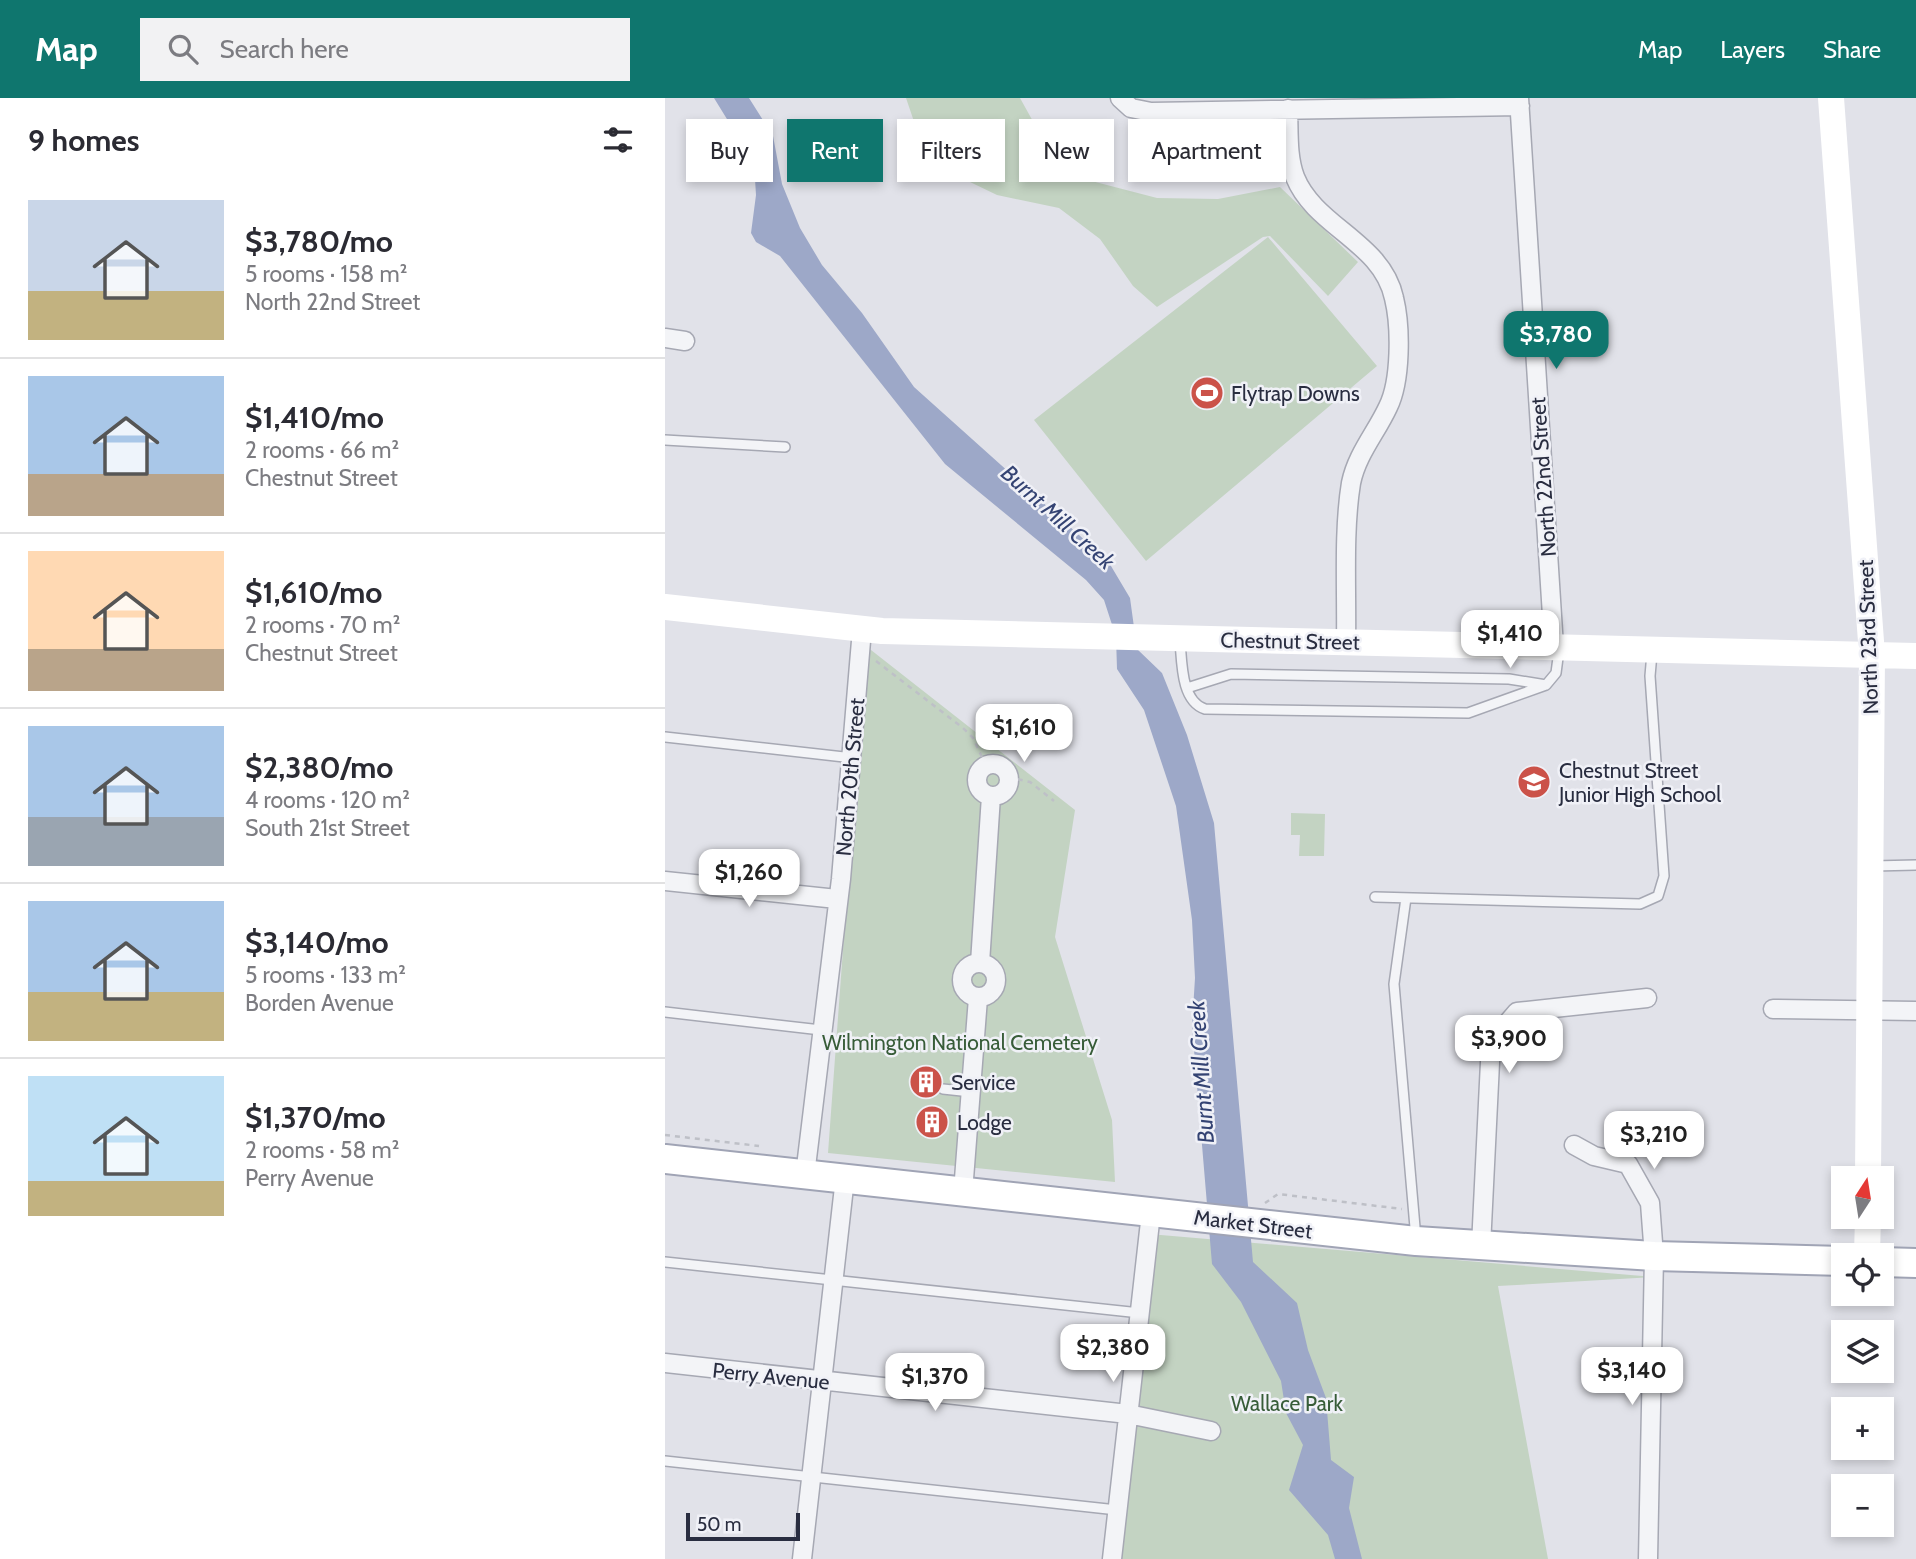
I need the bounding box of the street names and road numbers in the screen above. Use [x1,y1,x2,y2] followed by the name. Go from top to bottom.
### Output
[1525,396,1561,558] street label: North 22nd Street
[1853,559,1883,715] street label: North 23rd Street
[1220,627,1360,655] street label: Chestnut Street
[831,697,869,857] street label: North 20th Street
[1192,1204,1314,1244] street label: Market Street
[711,1357,831,1395] street label: Perry Avenue

